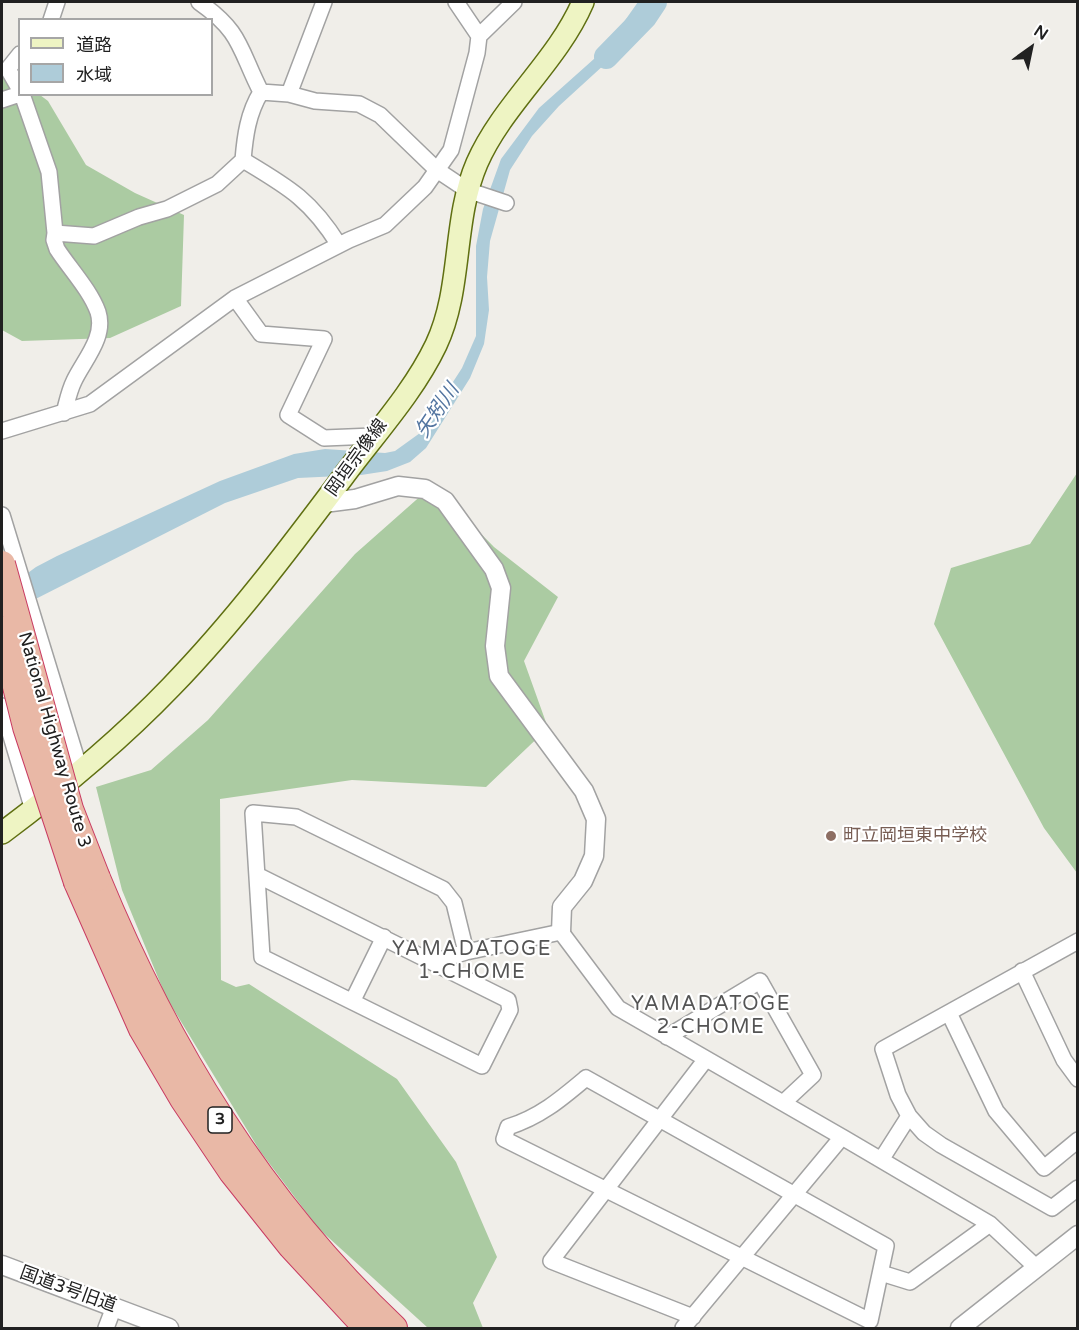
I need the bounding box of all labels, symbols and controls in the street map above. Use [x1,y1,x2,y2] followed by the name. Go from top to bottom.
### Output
[18,18,213,96] legend
[1001,18,1061,78] north arrow
[1030,21,1052,45] text: N
[76,34,112,56] text: 道路
[76,64,112,86] text: 水域
[411,379,465,443] water label: 矢矧川
[322,415,392,501] street label: 岡垣宗像線
[13,630,95,850] street label: National Highway Route 3
[843,825,987,847] place label: 町立岡垣東中学校
[824,829,838,843] marker: 町立岡垣東中学校
[392,938,552,985] district label: YAMADATOGE 1-CHOME
[631,993,791,1040] district label: YAMADATOGE 2-CHOME
[208,1107,232,1133] road number: 3
[17,1263,119,1317] street label: 国道3号旧道

